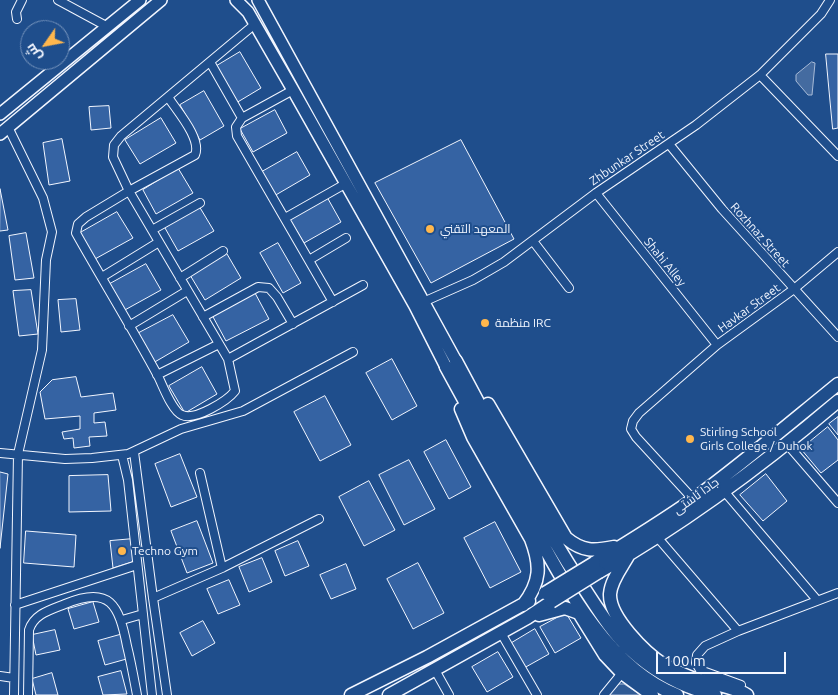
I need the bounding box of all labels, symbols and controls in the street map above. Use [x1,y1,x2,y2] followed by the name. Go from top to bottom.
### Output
[20,20,70,70] north arrow
[22,41,45,65] text: ش
[587,128,667,188] street label: Zhbunkar Street
[727,200,793,270] street label: Rozhnaz Street
[440,222,510,236] place label: المعهد التقني
[424,223,436,235] marker: المعهد التقني
[641,235,689,289] street label: Shahi Alley
[715,281,783,335] street label: Havkar Street
[495,316,551,330] place label: منظمة IRC
[479,317,491,329] marker: منظمة IRC
[700,425,812,453] place label: Stirling School Girls College / Duhok
[684,433,696,445] marker: Stirling School Girls College / Duhok
[670,475,722,517] street label: جادا ئاشتی
[132,544,198,558] place label: Techno Gym
[116,545,128,557] marker: Techno Gym
[658,642,788,674] scale bar
[664,652,706,669] text: 100 m

